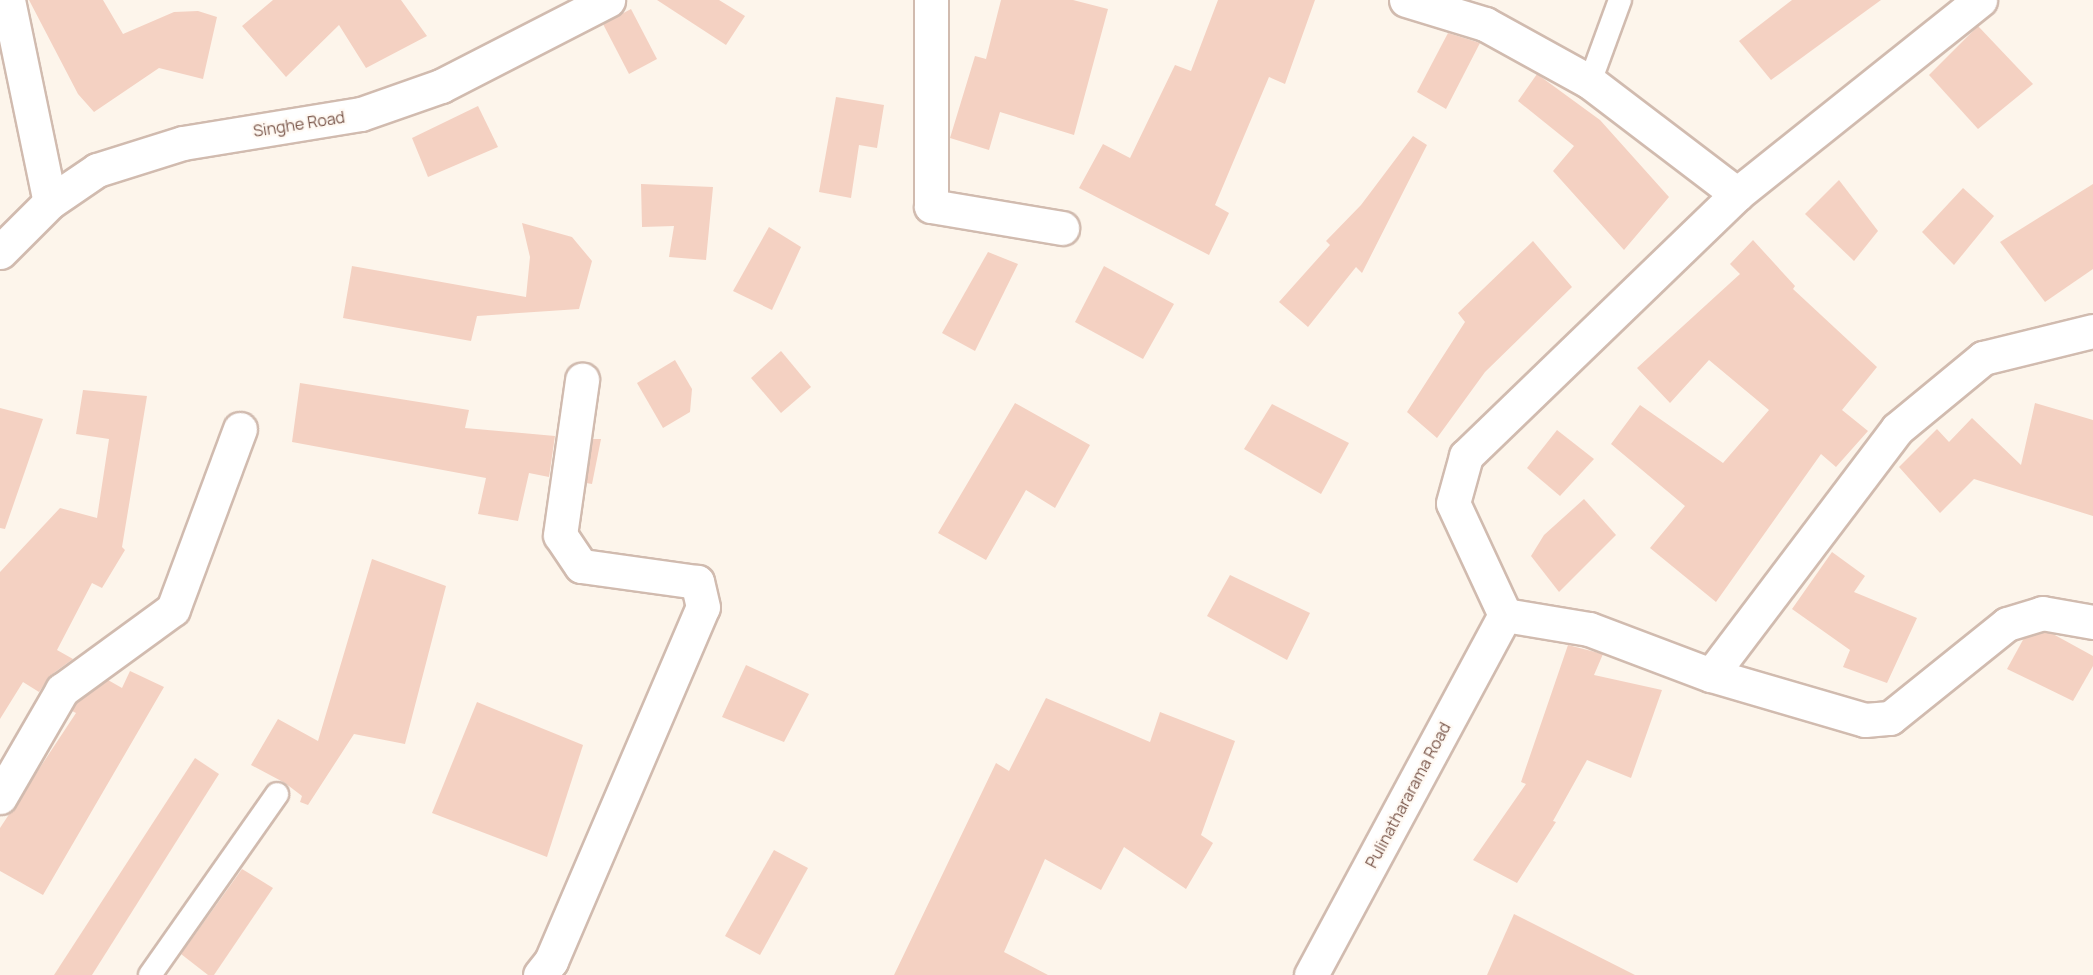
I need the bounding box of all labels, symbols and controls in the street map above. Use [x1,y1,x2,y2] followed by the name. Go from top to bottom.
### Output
[252,107,346,141] street label: Singhe Road
[1361,719,1455,871] street label: Pulinathararama Road

